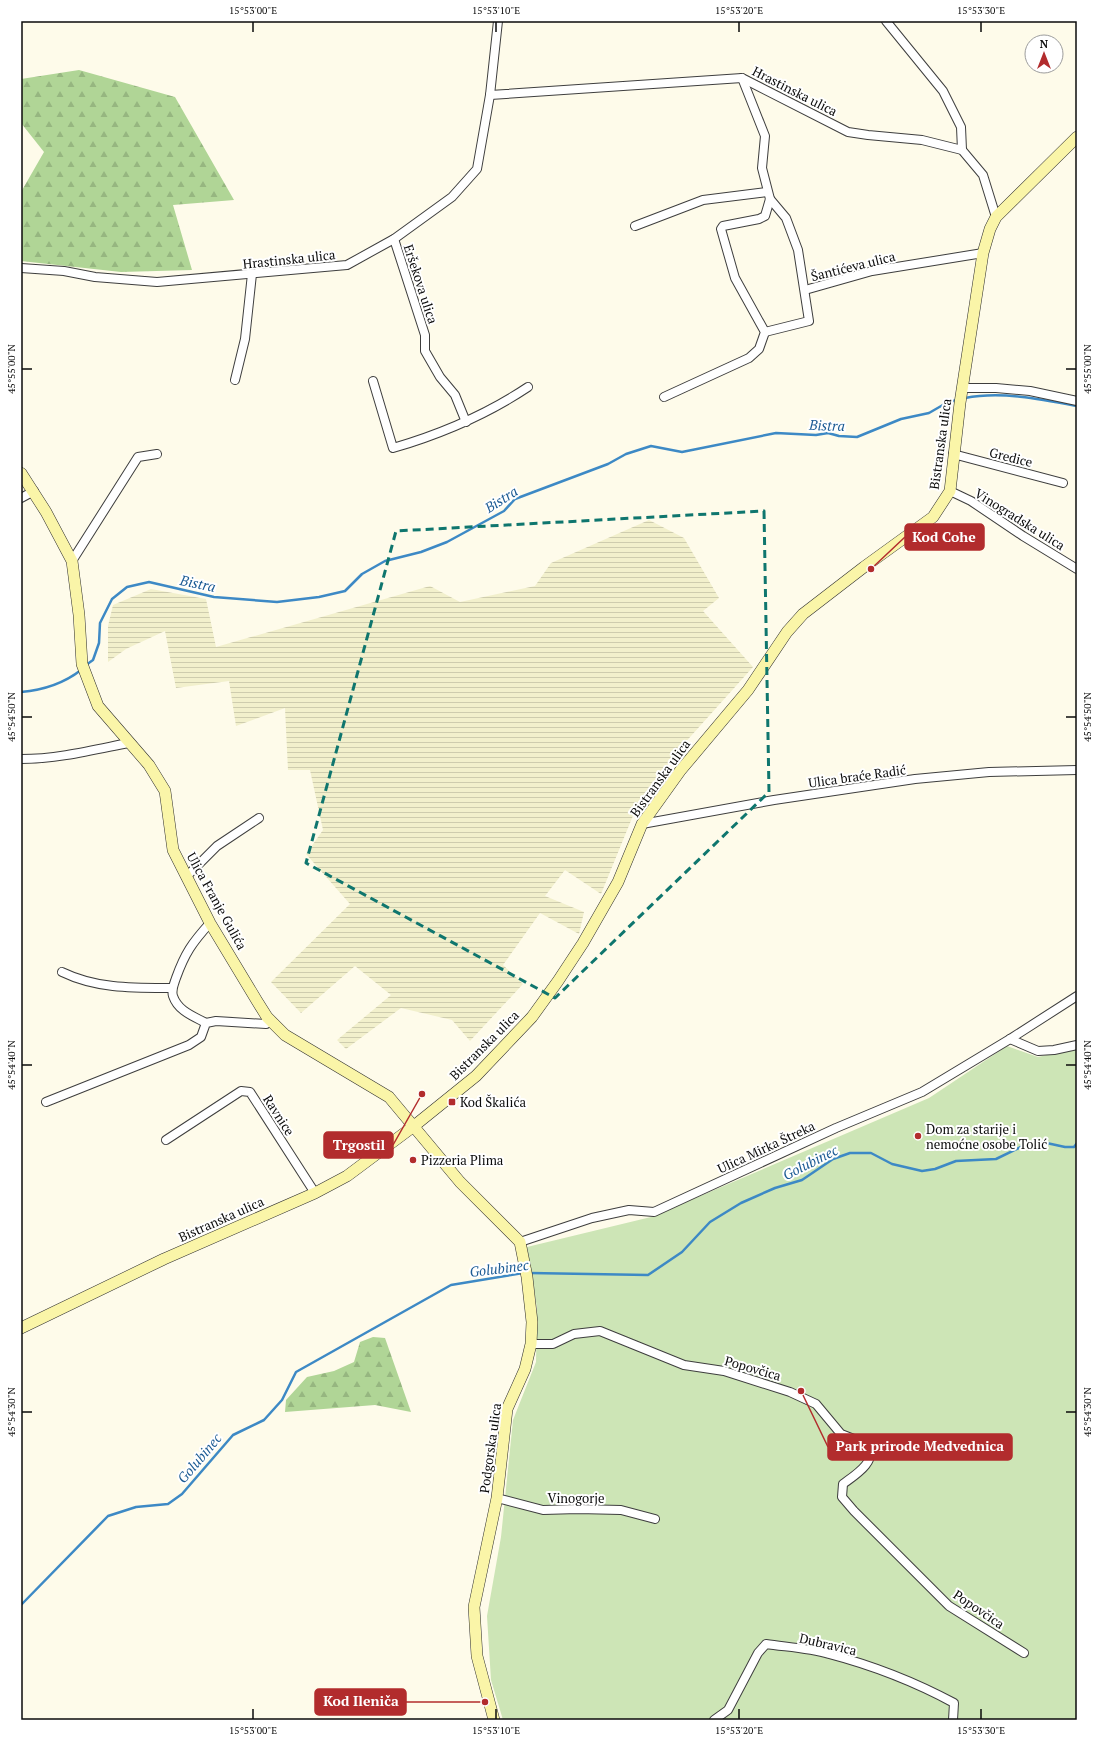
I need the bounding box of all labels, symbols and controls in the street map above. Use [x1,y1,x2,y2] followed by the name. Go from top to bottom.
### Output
[229,4,277,17] text: 15°53'00"E
[472,4,520,17] text: 15°53'10"E
[715,4,763,17] text: 15°53'20"E
[957,4,1005,17] text: 15°53'30"E
[1024,34,1064,74] north arrow
[1040,37,1049,51] text: N
[749,62,841,120] street label: Hrastinska ulica
[400,242,442,326] street label: Eršekova ulica
[242,245,337,273] street label: Hrastinska ulica
[809,247,897,285] street label: Šantićeva ulica
[5,344,18,394] text: 45°55'00"N
[1081,344,1094,394] text: 45°55'00"N
[925,397,955,491] street label: Bistranska ulica
[808,415,845,435] water label: Bistra
[987,443,1035,471] street label: Gredice
[480,481,521,517] water label: Bistra
[971,484,1069,554] street label: Vinogradska ulica
[905,524,984,550] callout: Kod Cohe
[912,527,976,546] text: Kod Cohe
[178,570,217,596] water label: Bistra
[5,692,18,742] text: 45°54'50"N
[1081,692,1094,742] text: 45°54'50"N
[626,735,694,820] street label: Bistranska ulica
[807,760,907,792] street label: Ulica braće Radić
[183,849,252,953] street label: Ulica Franje Gulića
[445,1006,523,1084] street label: Bistranska ulica
[5,1040,18,1090] text: 45°54'40"N
[1081,1040,1094,1090] text: 45°54'40"N
[259,1091,299,1139] street label: Ravnice
[460,1093,526,1111] place label: Kod Škalića
[447,1097,457,1107] marker: Kod Škalića
[714,1116,818,1177] street label: Ulica Mirka Štreka
[926,1120,1047,1153] place label: Dom za starije i nemoćne osobe Tolić
[913,1131,923,1141] marker: Dom za starije i nemoćne osobe Tolić
[324,1132,393,1158] callout: Trgostil
[333,1135,386,1154] text: Trgostil
[779,1140,842,1184] water label: Golubinec
[421,1151,504,1169] place label: Pizzeria Plima
[408,1155,418,1165] marker: Pizzeria Plima
[175,1192,267,1246] street label: Bistranska ulica
[468,1255,531,1281] water label: Golubinec
[723,1351,784,1385] street label: Popovčica
[5,1387,18,1437] text: 45°54'30"N
[1081,1387,1094,1437] text: 45°54'30"N
[475,1401,505,1494] street label: Podgorska ulica
[173,1428,226,1487] water label: Golubinec
[828,1434,1012,1460] callout: Park prirode Medvednica
[836,1436,1004,1455] text: Park prirode Medvednica
[547,1489,605,1507] street label: Vinogorje
[950,1585,1008,1633] street label: Popovčica
[798,1629,859,1659] street label: Dubravica
[315,1689,406,1715] callout: Kod Ileniča
[323,1691,399,1710] text: Kod Ileniča
[229,1724,277,1737] text: 15°53'00"E
[472,1724,520,1737] text: 15°53'10"E
[715,1724,763,1737] text: 15°53'20"E
[957,1724,1005,1737] text: 15°53'30"E

